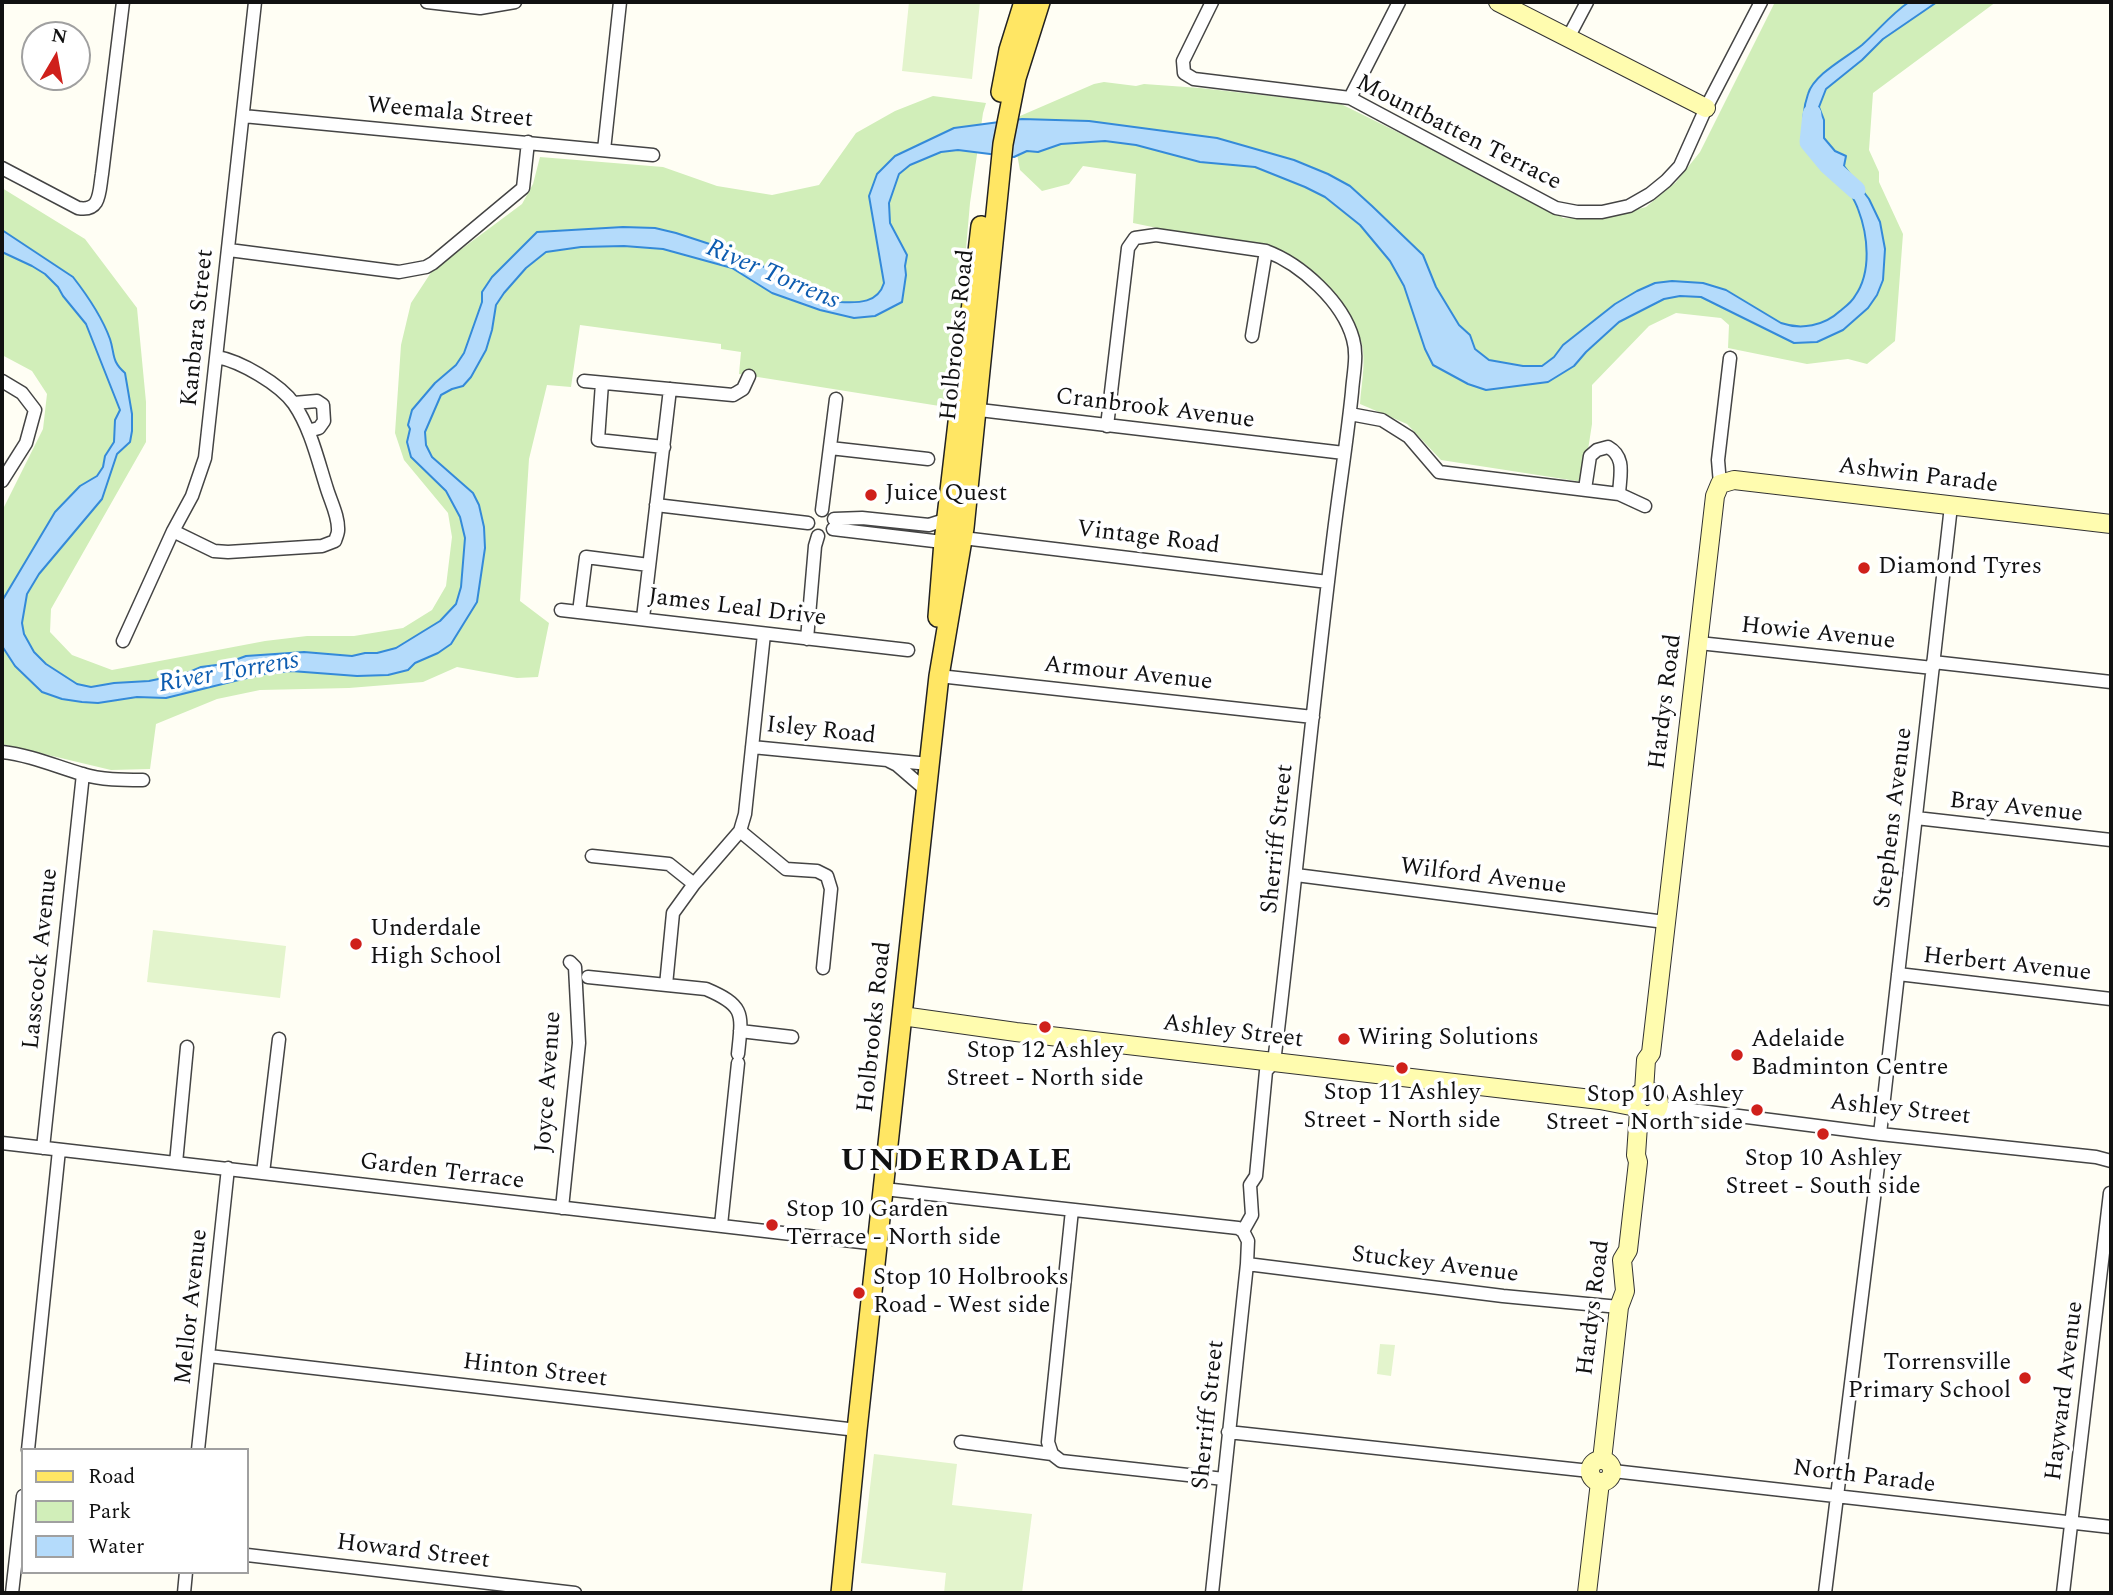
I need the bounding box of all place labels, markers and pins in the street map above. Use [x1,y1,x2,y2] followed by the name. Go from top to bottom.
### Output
[885,481,1007,509] place label: Juice Quest
[863,487,879,503] marker: Juice Quest
[1878,554,2042,582] place label: Diamond Tyres
[1856,560,1872,576] marker: Diamond Tyres
[370,916,502,972] place label: Underdale High School
[348,936,364,952] marker: Underdale High School
[1037,1019,1053,1035] marker: Stop 12 Ashley Street - North side
[1358,1025,1539,1053] place label: Wiring Solutions
[1751,1027,1948,1083] place label: Adelaide Badminton Centre
[1336,1031,1352,1047] marker: Wiring Solutions
[946,1038,1144,1094] place label: Stop 12 Ashley Street - North side
[1729,1047,1745,1063] marker: Adelaide Badminton Centre
[1394,1060,1410,1076] marker: Stop 11 Ashley Street - North side
[1303,1080,1501,1136] place label: Stop 11 Ashley Street - North side
[1546,1082,1743,1138] place label: Stop 10 Ashley Street - North side
[1749,1102,1765,1118] marker: Stop 10 Ashley Street - North side
[1815,1126,1831,1142] marker: Stop 10 Ashley Street - South side
[1726,1146,1920,1202] place label: Stop 10 Ashley Street - South side
[786,1197,1001,1253] place label: Stop 10 Garden Terrace - North side
[764,1217,780,1233] marker: Stop 10 Garden Terrace - North side
[873,1265,1069,1321] place label: Stop 10 Holbrooks Road - West side
[851,1285,867,1301] marker: Stop 10 Holbrooks Road - West side
[1848,1350,2011,1406] place label: Torrensville Primary School
[2017,1370,2033,1386] marker: Torrensville Primary School

